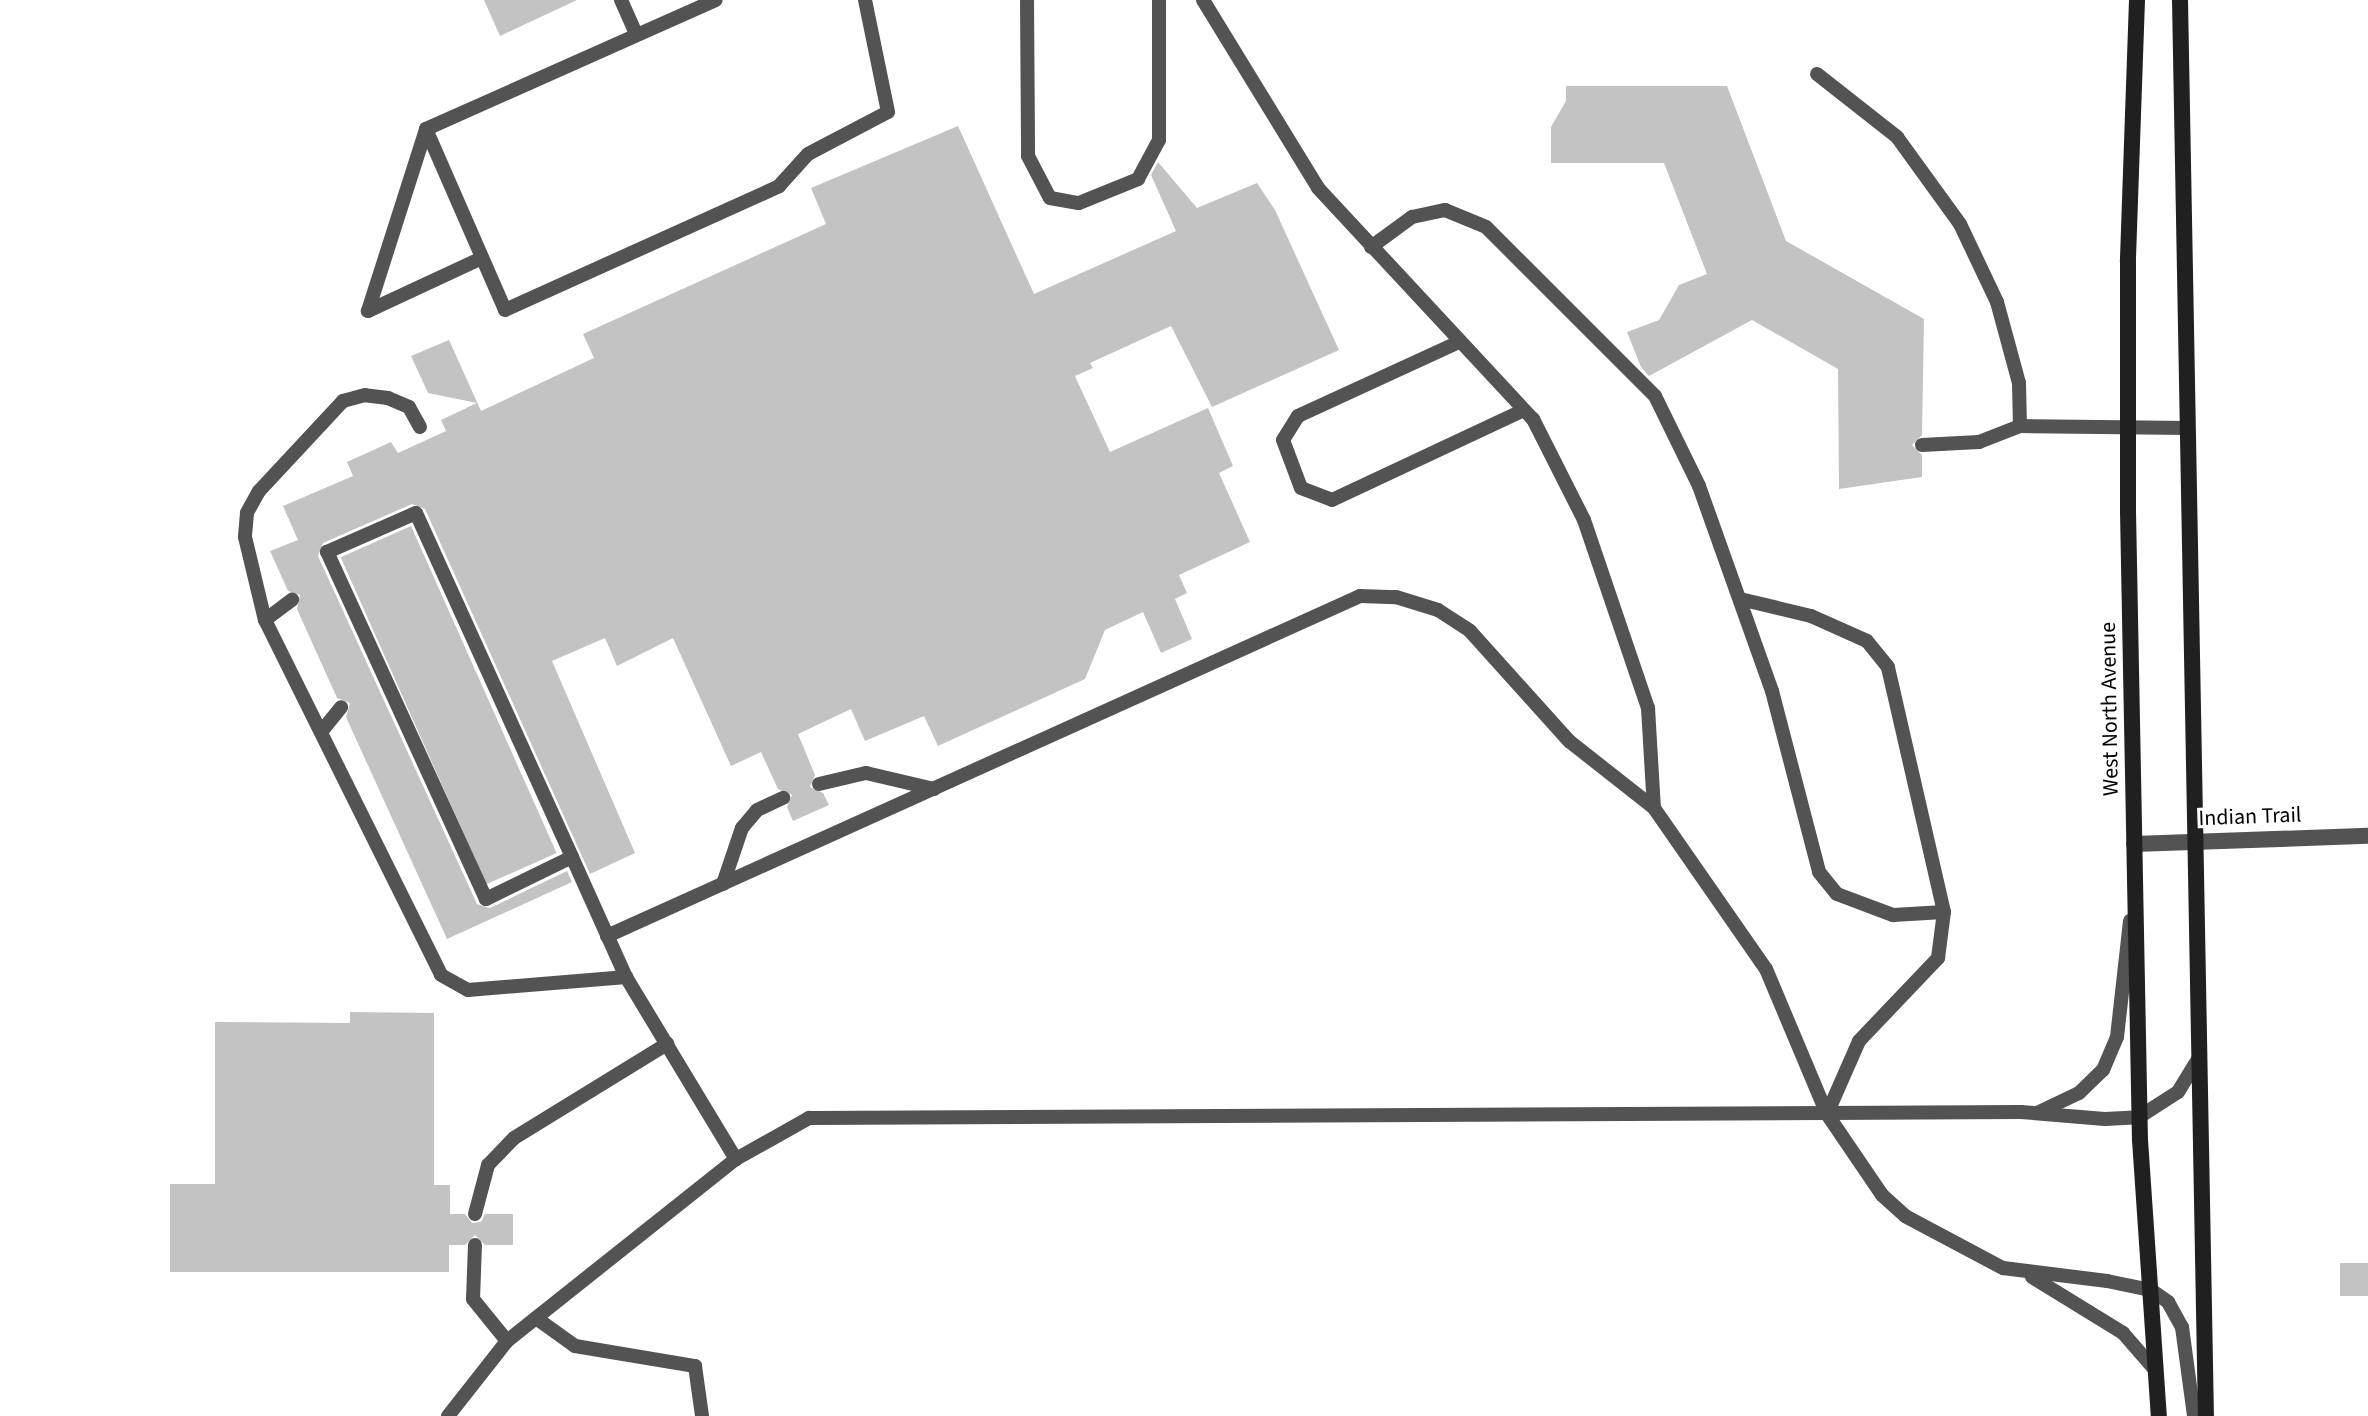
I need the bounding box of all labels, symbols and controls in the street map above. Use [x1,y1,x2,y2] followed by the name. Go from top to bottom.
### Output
[2095,622,2125,796] street label: West North Avenue
[2198,802,2302,832] street label: Indian Trail

